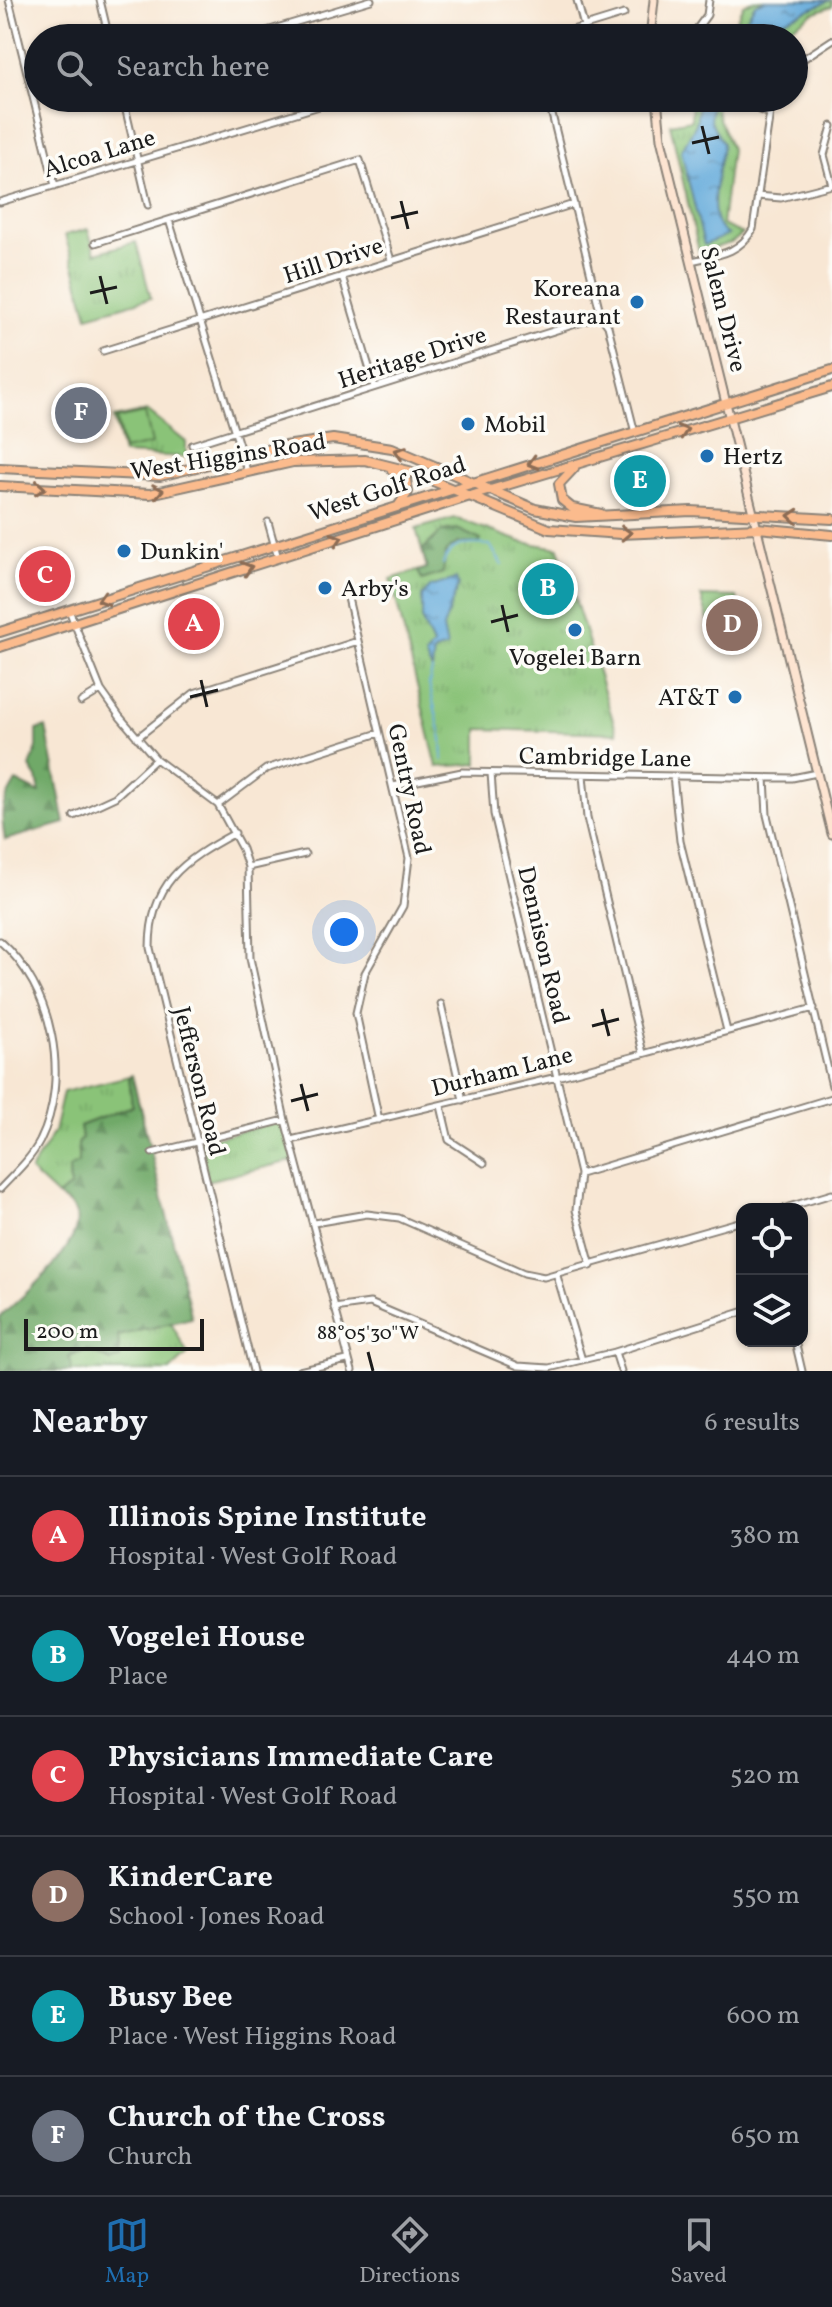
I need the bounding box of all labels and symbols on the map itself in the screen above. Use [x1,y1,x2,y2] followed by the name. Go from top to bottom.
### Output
[39,122,160,188] street label: Alcoa Lane
[279,230,388,294] street label: Hill Drive
[690,243,754,376] street label: Salem Drive
[505,273,621,335] place label: Koreana Restaurant
[628,293,646,311] marker: Koreana Restaurant
[334,319,491,399] street label: Heritage Drive
[55,383,107,443] pin: F
[484,409,546,443] place label: Mobil
[459,415,477,433] marker: Mobil
[676,424,690,440] one-way arrow
[128,426,329,490] street label: West Higgins Road
[723,441,783,475] place label: Hertz
[394,445,408,462] one-way arrow
[698,447,716,465] marker: Hertz
[304,448,471,531] street label: West Golf Road
[614,451,666,511] pin: E
[526,454,540,470] one-way arrow
[34,479,47,496] one-way arrow
[151,484,165,501] one-way arrow
[786,508,799,525] one-way arrow
[620,525,633,542] one-way arrow
[329,532,343,548] one-way arrow
[140,536,224,570] place label: Dunkin'
[115,542,133,560] marker: Dunkin'
[19,546,71,606] pin: C
[522,559,574,619] pin: B
[239,561,253,577] one-way arrow
[341,573,409,607] place label: Arby's
[316,579,334,597] marker: Arby's
[97,590,111,606] one-way arrow
[168,594,220,654] pin: A
[706,595,758,655] pin: D
[566,621,584,639] marker: Vogelei Barn
[509,642,641,676] place label: Vogelei Barn
[658,682,719,716] place label: AT&T
[726,688,744,706] marker: AT&T
[378,721,438,858] street label: Gentry Road
[519,740,691,778] street label: Cambridge Lane
[507,863,577,1028] street label: Dennison Road
[324,912,364,952] your location
[163,1003,233,1160] street label: Jefferson Road
[428,1039,577,1107] street label: Durham Lane
[24,1315,204,1351] scale bar
[317,1320,419,1348] text: 88°05'30"W

